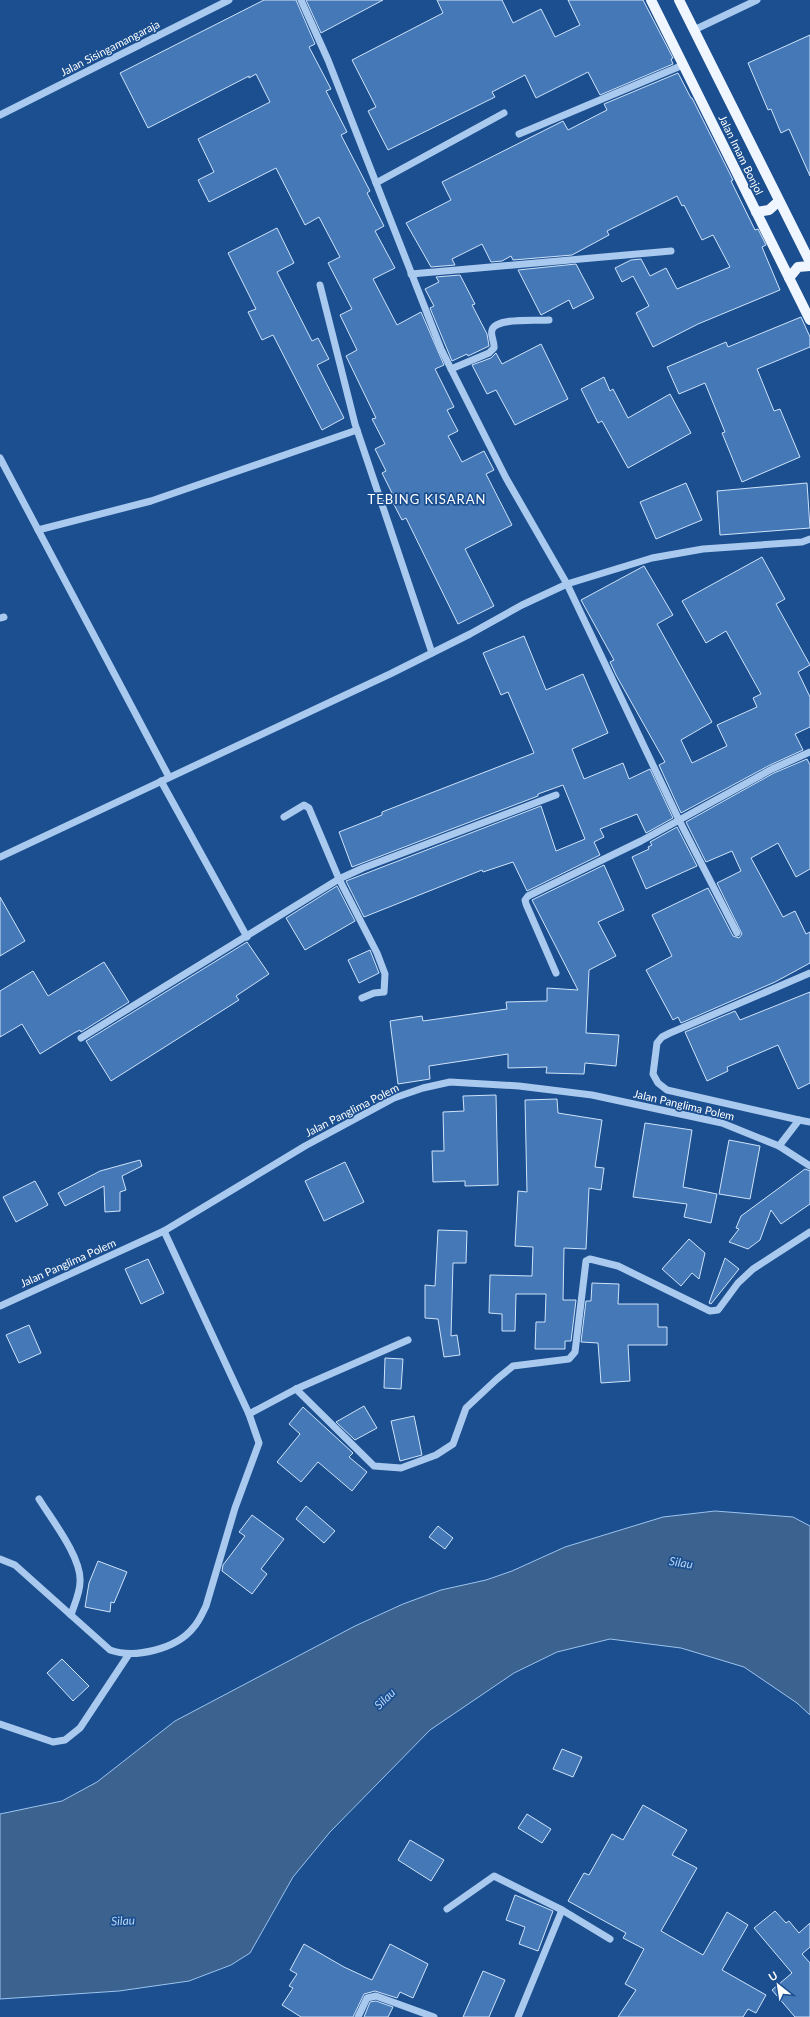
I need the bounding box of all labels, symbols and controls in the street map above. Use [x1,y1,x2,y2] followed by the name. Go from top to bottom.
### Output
[58,17,162,78] street label: Jalan Sisingamangaraja
[717,113,766,197] street label: Jalan Imam Bonjol
[368,491,486,507] district label: TEBING KISARAN
[303,1080,401,1139] street label: Jalan Panglima Polem
[632,1087,736,1122] street label: Jalan Panglima Polem
[18,1236,118,1289] street label: Jalan Panglima Polem
[668,1553,694,1572] water label: Silau
[371,1685,398,1712] water label: Silau
[111,1913,135,1928] water label: Silau
[758,1965,798,2005] north arrow
[766,1968,780,1984] text: U

